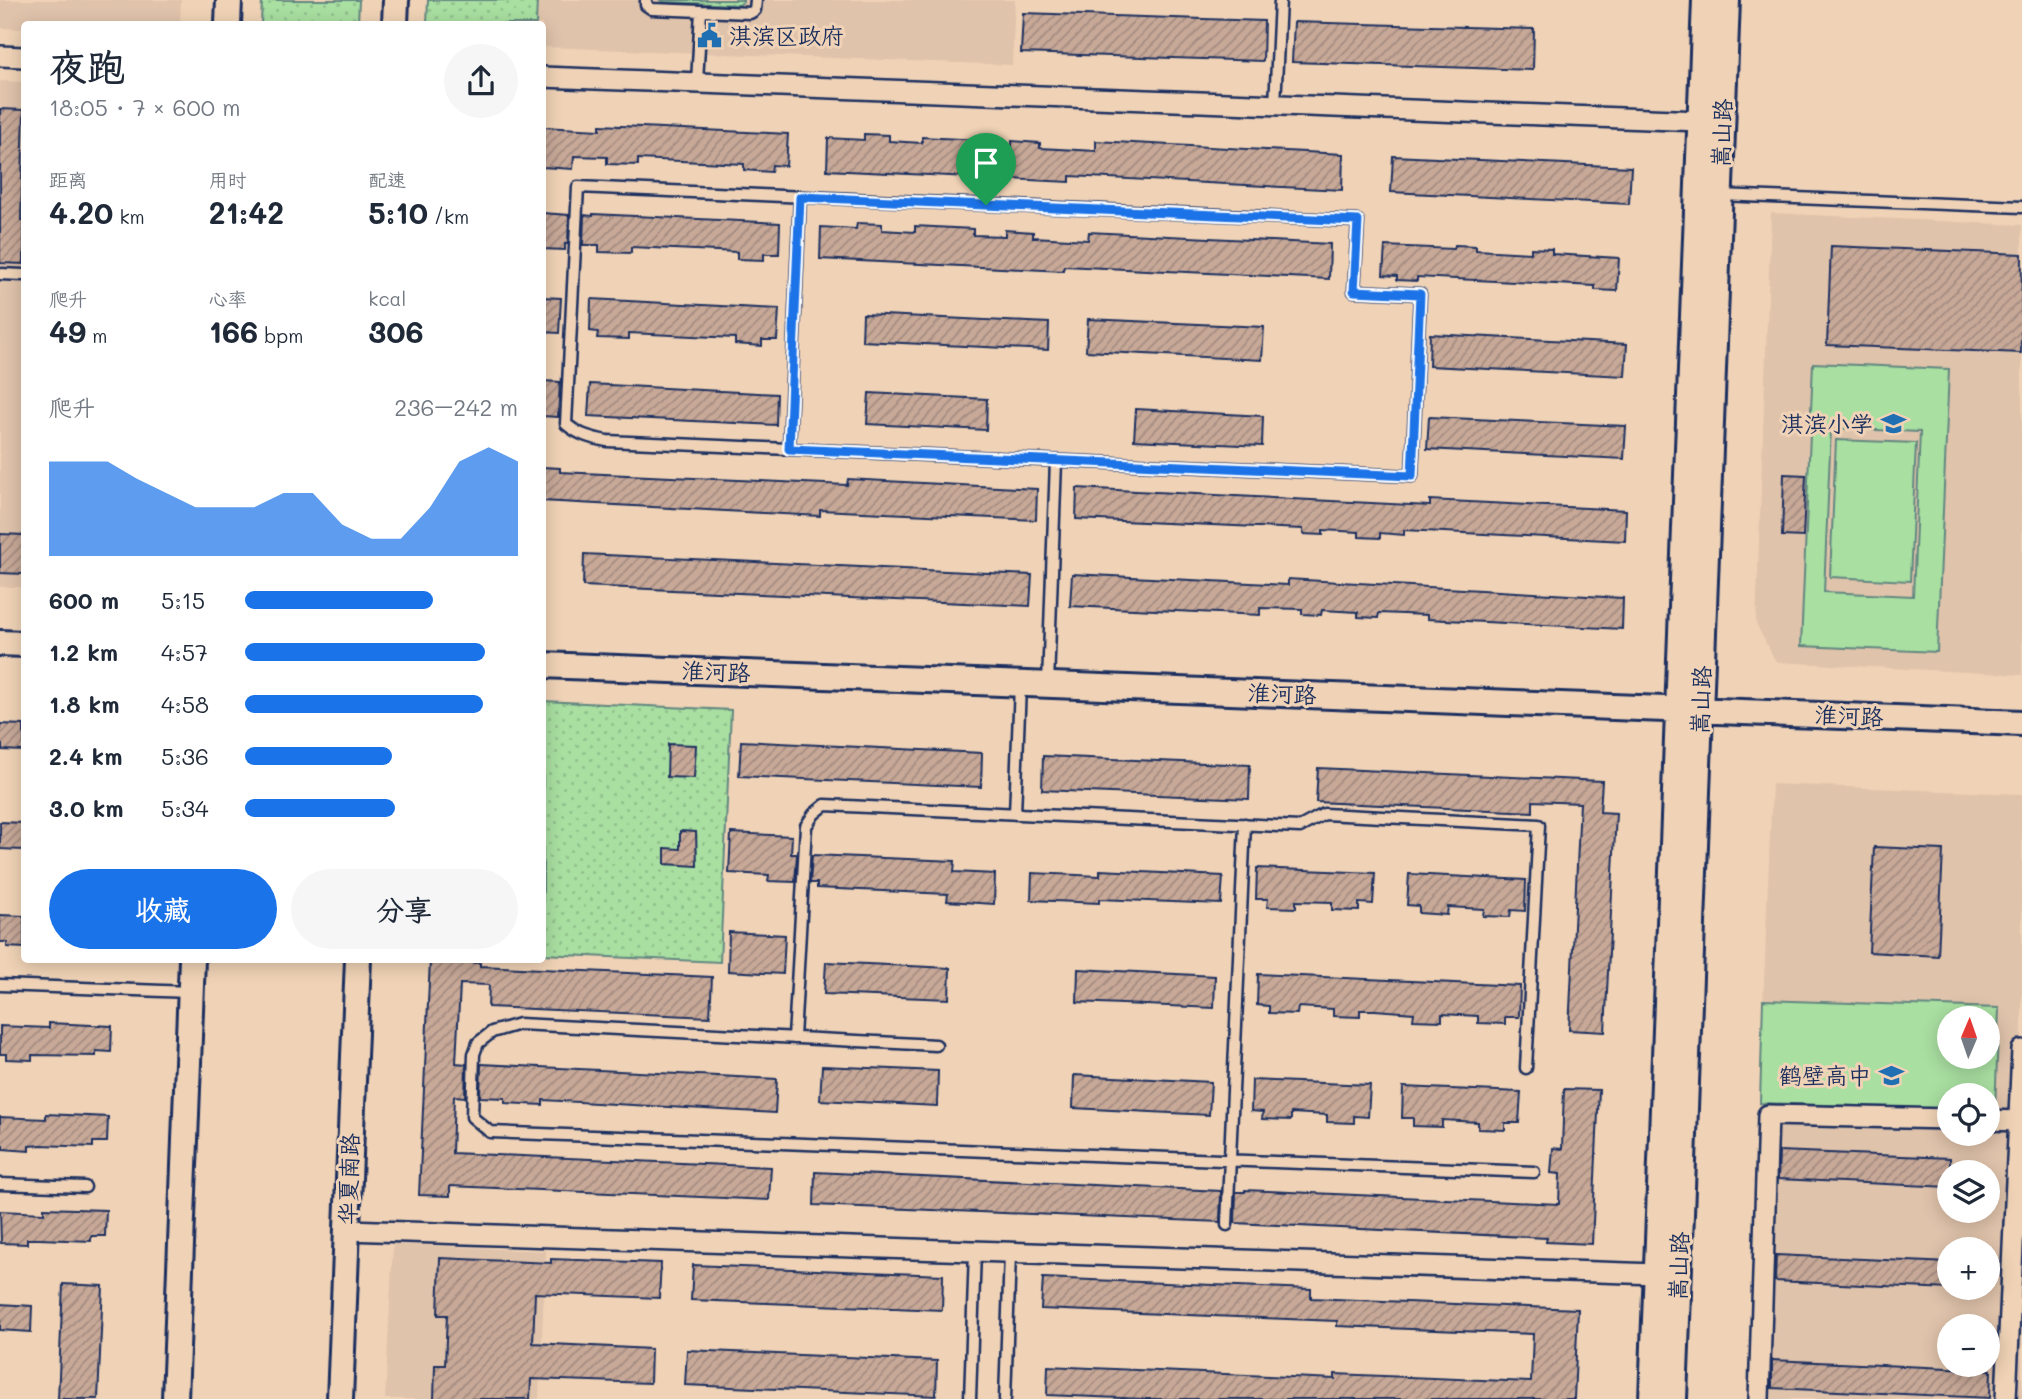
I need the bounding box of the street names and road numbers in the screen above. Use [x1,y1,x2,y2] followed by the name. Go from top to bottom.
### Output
[1705,98,1737,168] street label: 嵩山路
[681,655,751,687] street label: 淮河路
[1684,665,1716,735] street label: 嵩山路
[1247,677,1317,709] street label: 淮河路
[1814,699,1884,731] street label: 淮河路
[331,1132,365,1225] street label: 华夏南路
[1662,1231,1694,1301] street label: 嵩山路

